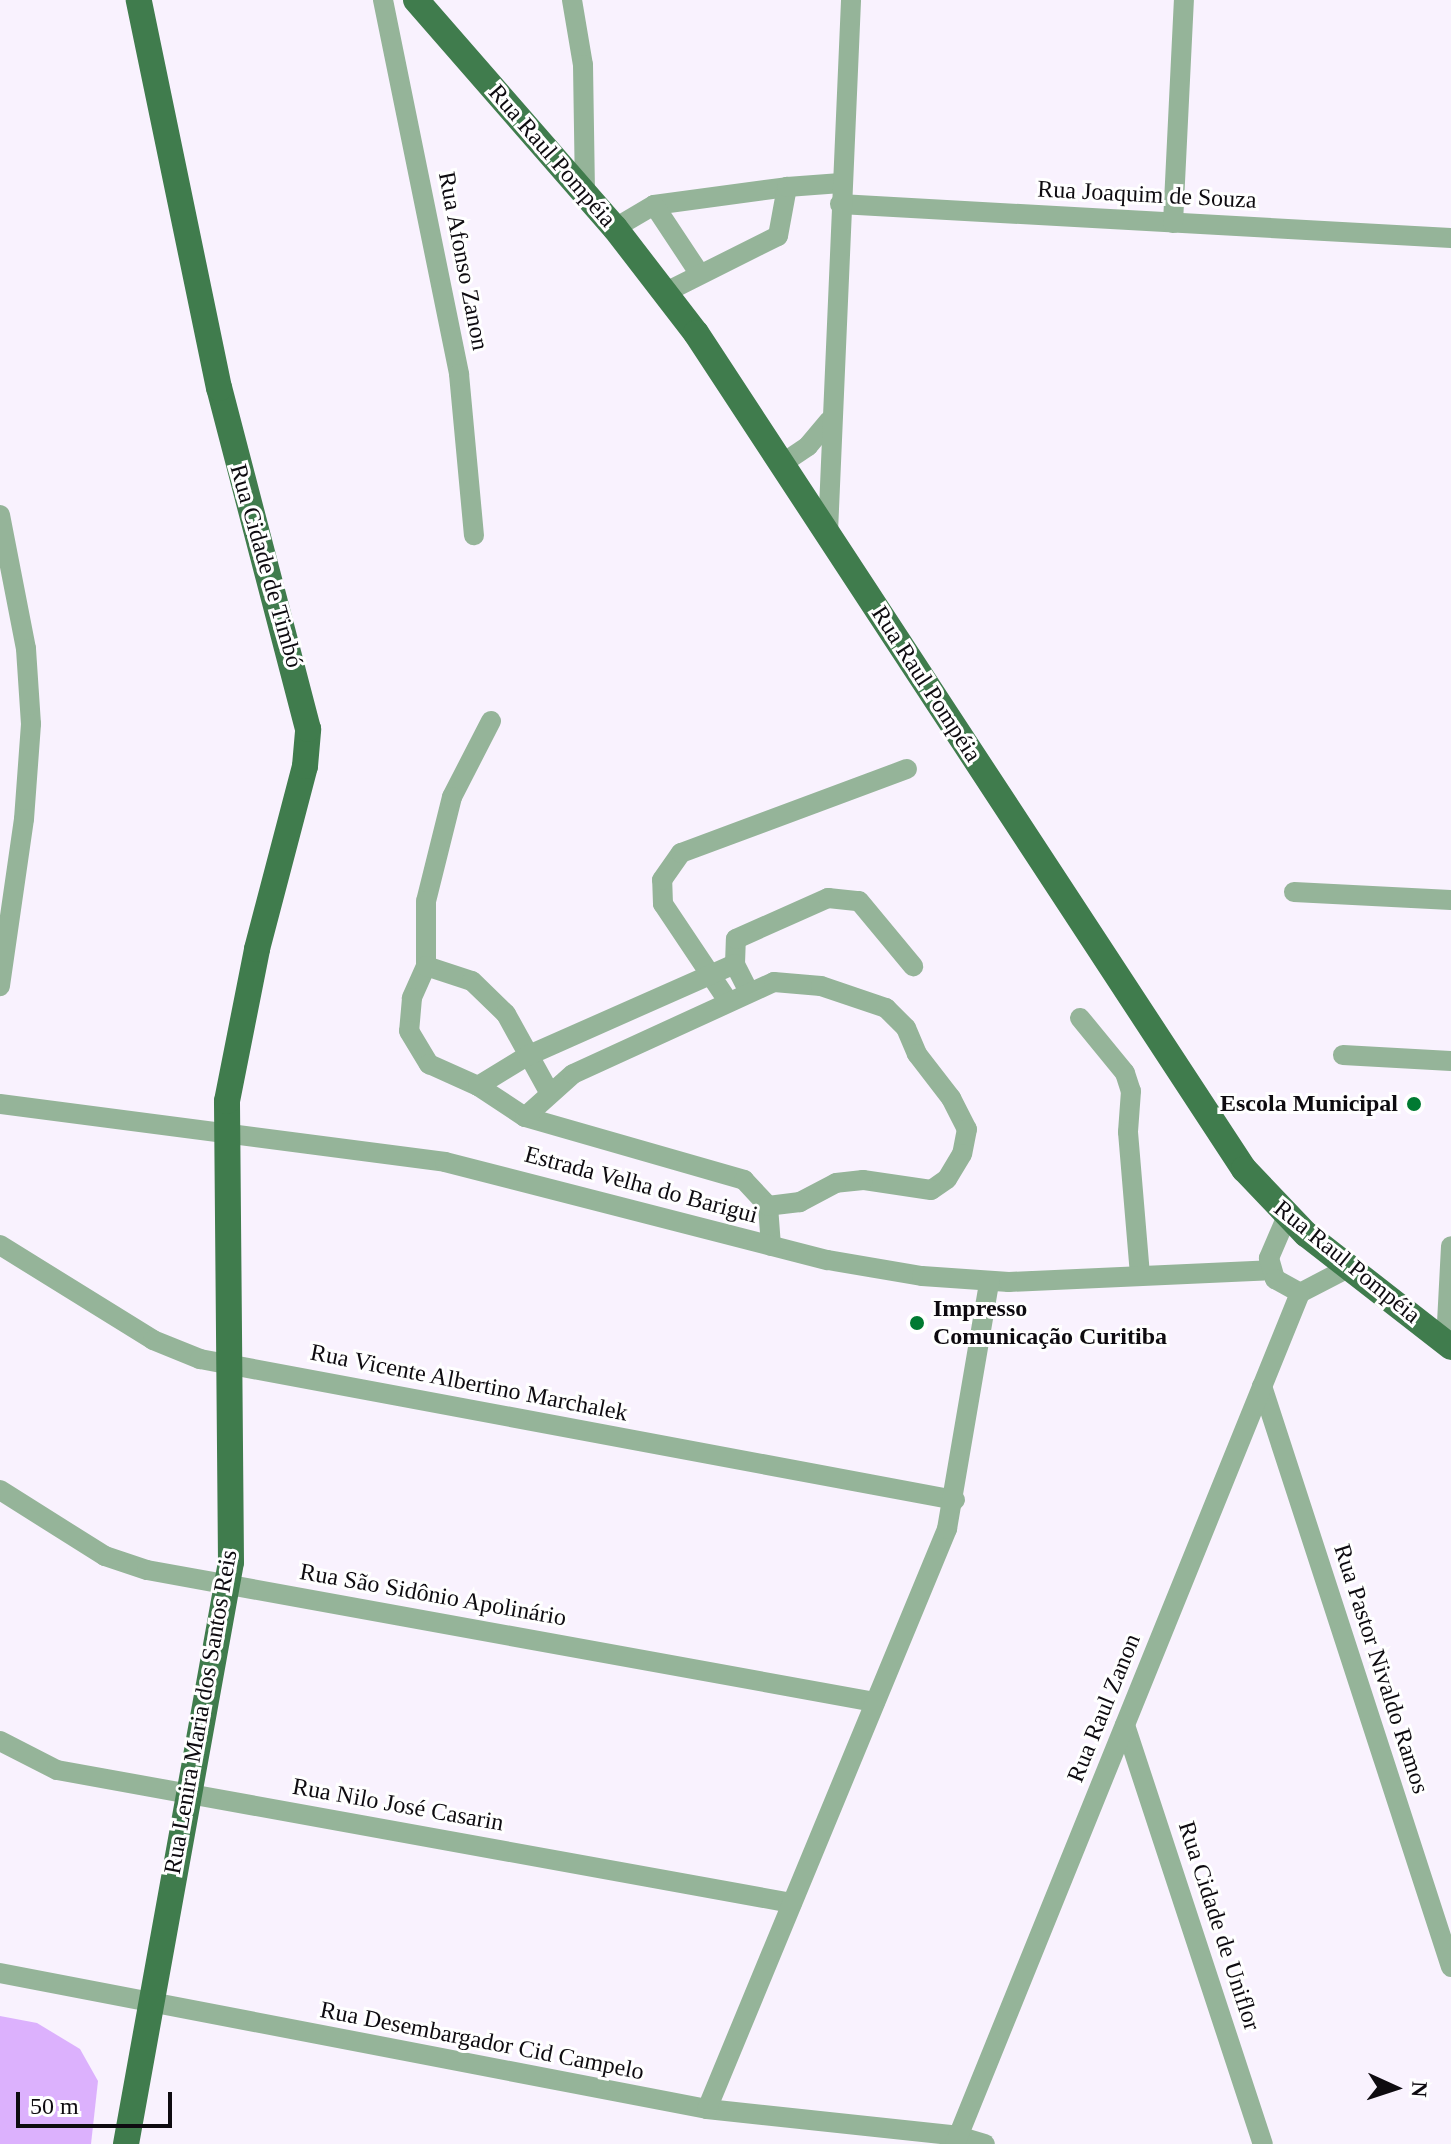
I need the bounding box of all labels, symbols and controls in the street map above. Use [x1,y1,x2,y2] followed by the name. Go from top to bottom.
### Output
[482,79,622,233] street label: Rua Raul Pompéia
[431,169,495,353] street label: Rua Afonso Zanon
[1037,175,1257,215] street label: Rua Joaquim de Souza
[223,461,309,671] street label: Rua Cidade de Timbó
[865,601,987,767] street label: Rua Raul Pompéia
[1220,1090,1398,1118] place label: Escola Municipal
[1405,1095,1423,1113] marker: Escola Municipal
[521,1140,761,1230] street label: Estrada Velha do Barigui
[1268,1194,1426,1330] street label: Rua Raul Pompéia
[933,1295,1167,1351] place label: Impresso Comunicação Curitiba
[908,1314,926,1332] marker: Impresso Comunicação Curitiba
[307,1338,631,1428] street label: Rua Vicente Albertino Marchalek
[1327,1541,1435,1797] street label: Rua Pastor Nivaldo Ramos
[158,1548,244,1876] street label: Rua Lenira Maria dos Santos Reis
[297,1557,569,1633] street label: Rua São Sidônio Apolinário
[1061,1630,1147,1786] street label: Rua Raul Zanon
[290,1772,506,1838] street label: Rua Nilo José Casarin
[1172,1818,1266,2034] street label: Rua Cidade de Uniflor
[318,1995,646,2087] street label: Rua Desembargador Cid Campelo
[1355,2048,1435,2128] north arrow
[20,2076,176,2126] scale bar
[1407,2081,1432,2098] text: N
[30,2093,79,2119] text: 50 m

